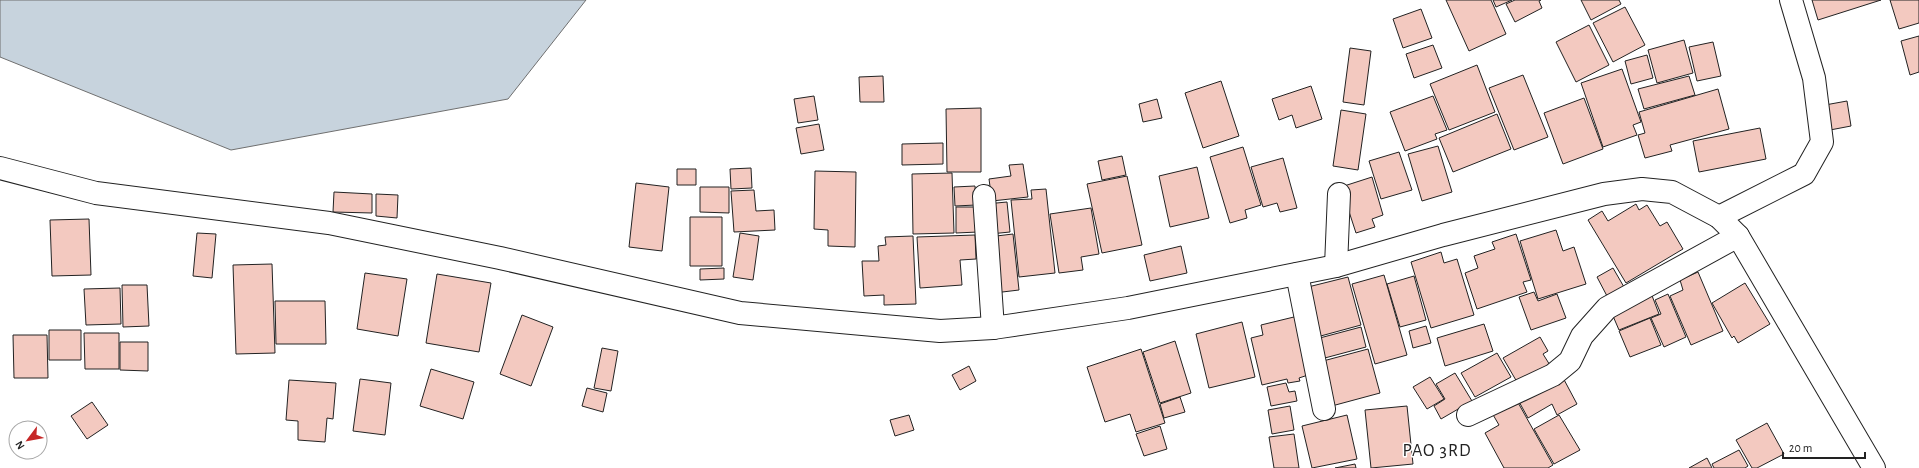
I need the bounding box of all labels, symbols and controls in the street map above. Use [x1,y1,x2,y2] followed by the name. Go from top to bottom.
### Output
[8,420,48,460] north arrow
[1783,434,1865,460] scale bar
[13,439,27,451] text: N
[1402,442,1472,460] district label: PAO 3RD
[1789,442,1812,454] text: 20 m

